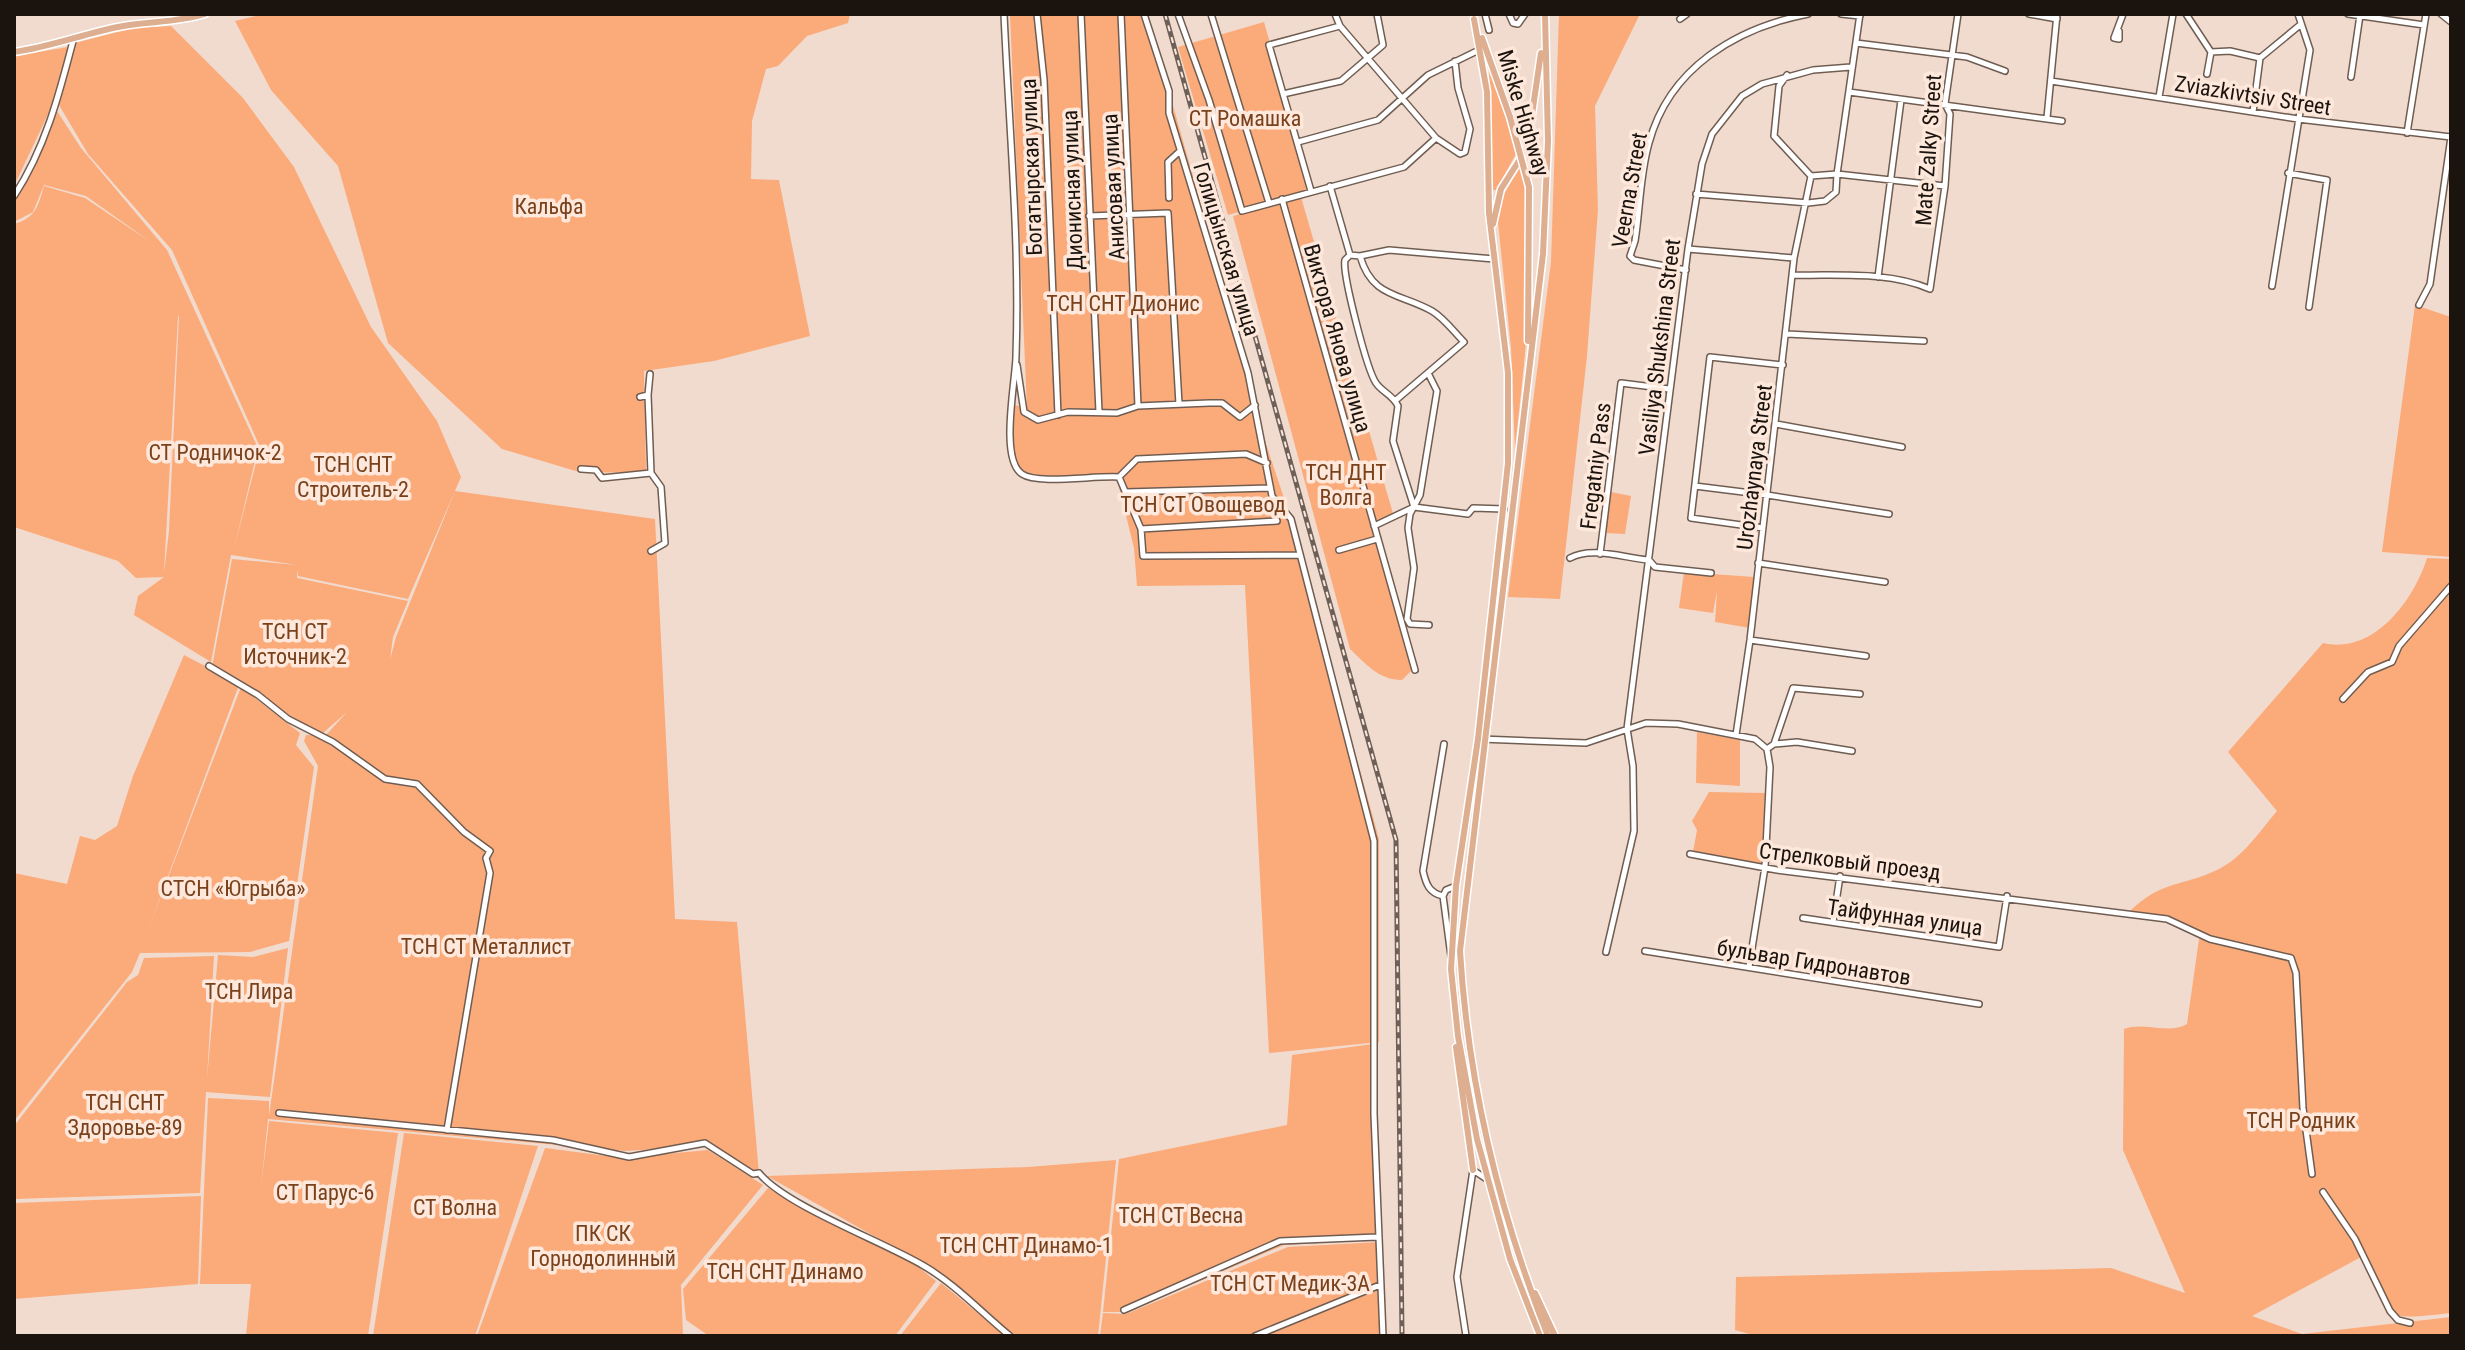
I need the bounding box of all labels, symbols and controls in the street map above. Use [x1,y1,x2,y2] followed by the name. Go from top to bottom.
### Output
[1492,47,1555,179] street label: Miske Highway
[2173,71,2333,120] street label: Zviazkivtsiv Street
[1911,73,1946,227] street label: Mate Zalky Street
[1016,78,1047,256] street label: Богатырская улица
[1189,106,1301,131] park label: СТ Ромашка
[1057,110,1088,270] street label: Дионисная улица
[1097,113,1130,261] street label: Анисовая улица
[1607,130,1652,250] street label: Veerna Street
[1188,159,1265,339] street label: Голицынская улица
[515,194,584,219] park label: Кальфа
[1634,237,1685,457] street label: Vasiliya Shukshina Street
[1299,241,1376,435] street label: Виктора Янова улица
[1046,291,1200,316] park label: ТСН СНТ Дионис
[1732,383,1777,551] street label: Urozhaynaya Street
[1575,401,1616,531] street label: Fregatniy Pass
[148,440,282,465] park label: СТ Родничок-2
[297,452,409,502] park label: ТСН СНТ Строитель-2
[1305,460,1387,510] park label: ТСН ДНТ Волга
[1120,492,1286,517] park label: ТСН СТ Овощевод
[243,619,347,669] park label: ТСН СТ Источник-2
[1758,838,1942,885] street label: Стрелковый проезд
[161,876,305,901] park label: СТСН «Югрыба»
[1826,894,1984,941] street label: Тайфунная улица
[401,934,571,959] park label: ТСН СТ Металлист
[1715,935,1913,990] street label: бульвар Гидронавтов
[205,979,293,1004] park label: ТСН Лира
[67,1090,183,1140] park label: ТСН СНТ Здоровье-89
[2246,1108,2356,1133] park label: ТСН Родник
[276,1180,374,1205] park label: СТ Парус-6
[413,1195,497,1220] park label: СТ Волна
[1119,1203,1243,1228] park label: ТСН СТ Весна
[530,1221,676,1271] park label: ПК СК Горнодолинный
[939,1233,1113,1258] park label: ТСН СНТ Динамо-1
[707,1259,863,1284] park label: ТСН СНТ Динамо
[1210,1271,1370,1296] park label: ТСН СТ Медик-3А

